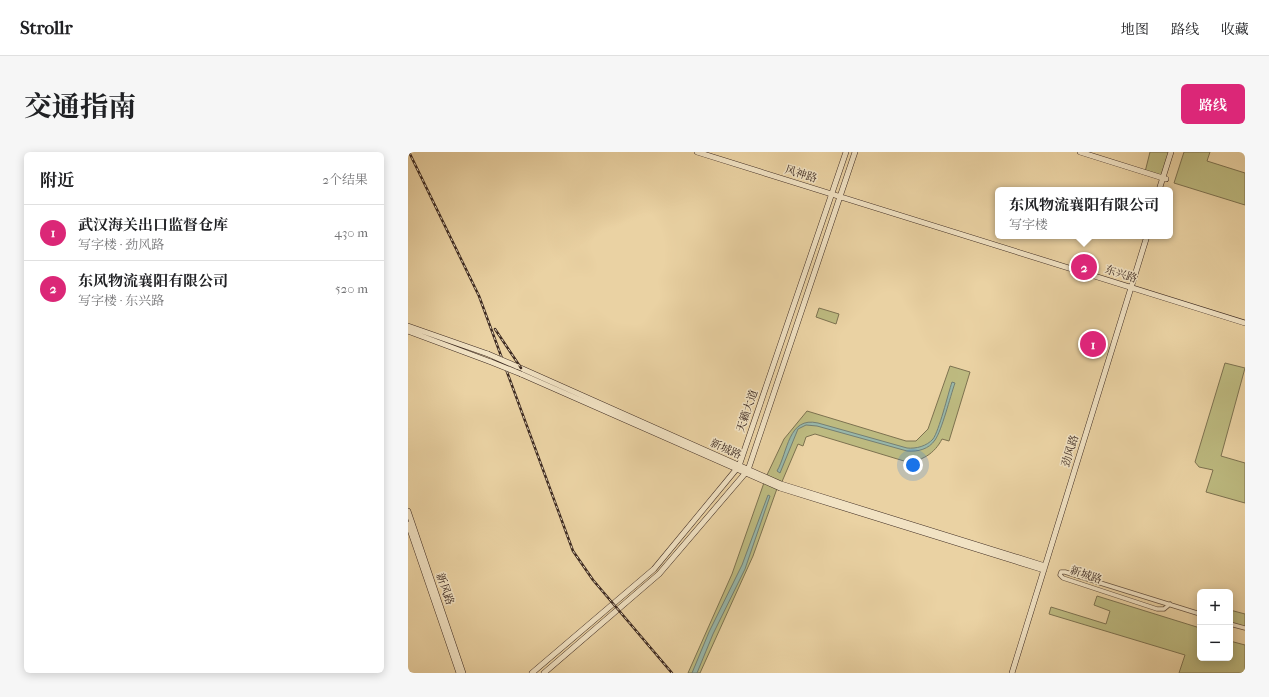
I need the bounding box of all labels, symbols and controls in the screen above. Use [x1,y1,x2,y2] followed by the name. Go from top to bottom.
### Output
[20,17,73,39] text: Strollr
[1121,21,1149,38] text: 地图
[1171,21,1199,38] text: 路线
[1221,21,1249,38] text: 收藏
[1181,84,1245,124] button: 路线
[24,90,136,123] text: 交通指南
[783,163,819,185] street label: 风神路
[40,170,74,190] text: 附近
[322,172,368,187] text: 2个结果
[995,187,1173,239] popup
[1009,196,1159,214] text: 东风物流襄阳有限公司
[78,216,228,234] text: 武汉海关出口监督仓库
[1009,217,1048,232] text: 写字楼
[51,225,55,240] text: 1
[334,225,368,240] text: 430 m
[78,237,164,252] text: 写字楼 · 劲风路
[1071,252,1097,282] pin: 2
[1103,263,1139,285] street label: 东兴路
[78,272,228,290] text: 东风物流襄阳有限公司
[50,281,56,296] text: 2
[335,281,368,296] text: 520 m
[78,293,164,308] text: 写字楼 · 东兴路
[1080,329,1106,359] pin: 1
[734,388,760,434] street label: 天籁大道
[1059,433,1081,469] street label: 劲风路
[708,436,744,462] street label: 新城路
[903,455,923,475] your location
[1068,563,1104,587] street label: 新城路
[433,571,457,607] street label: 新风路
[1197,589,1233,661] map controls
[1197,589,1233,625] button: +
[1197,625,1233,661] button: −

